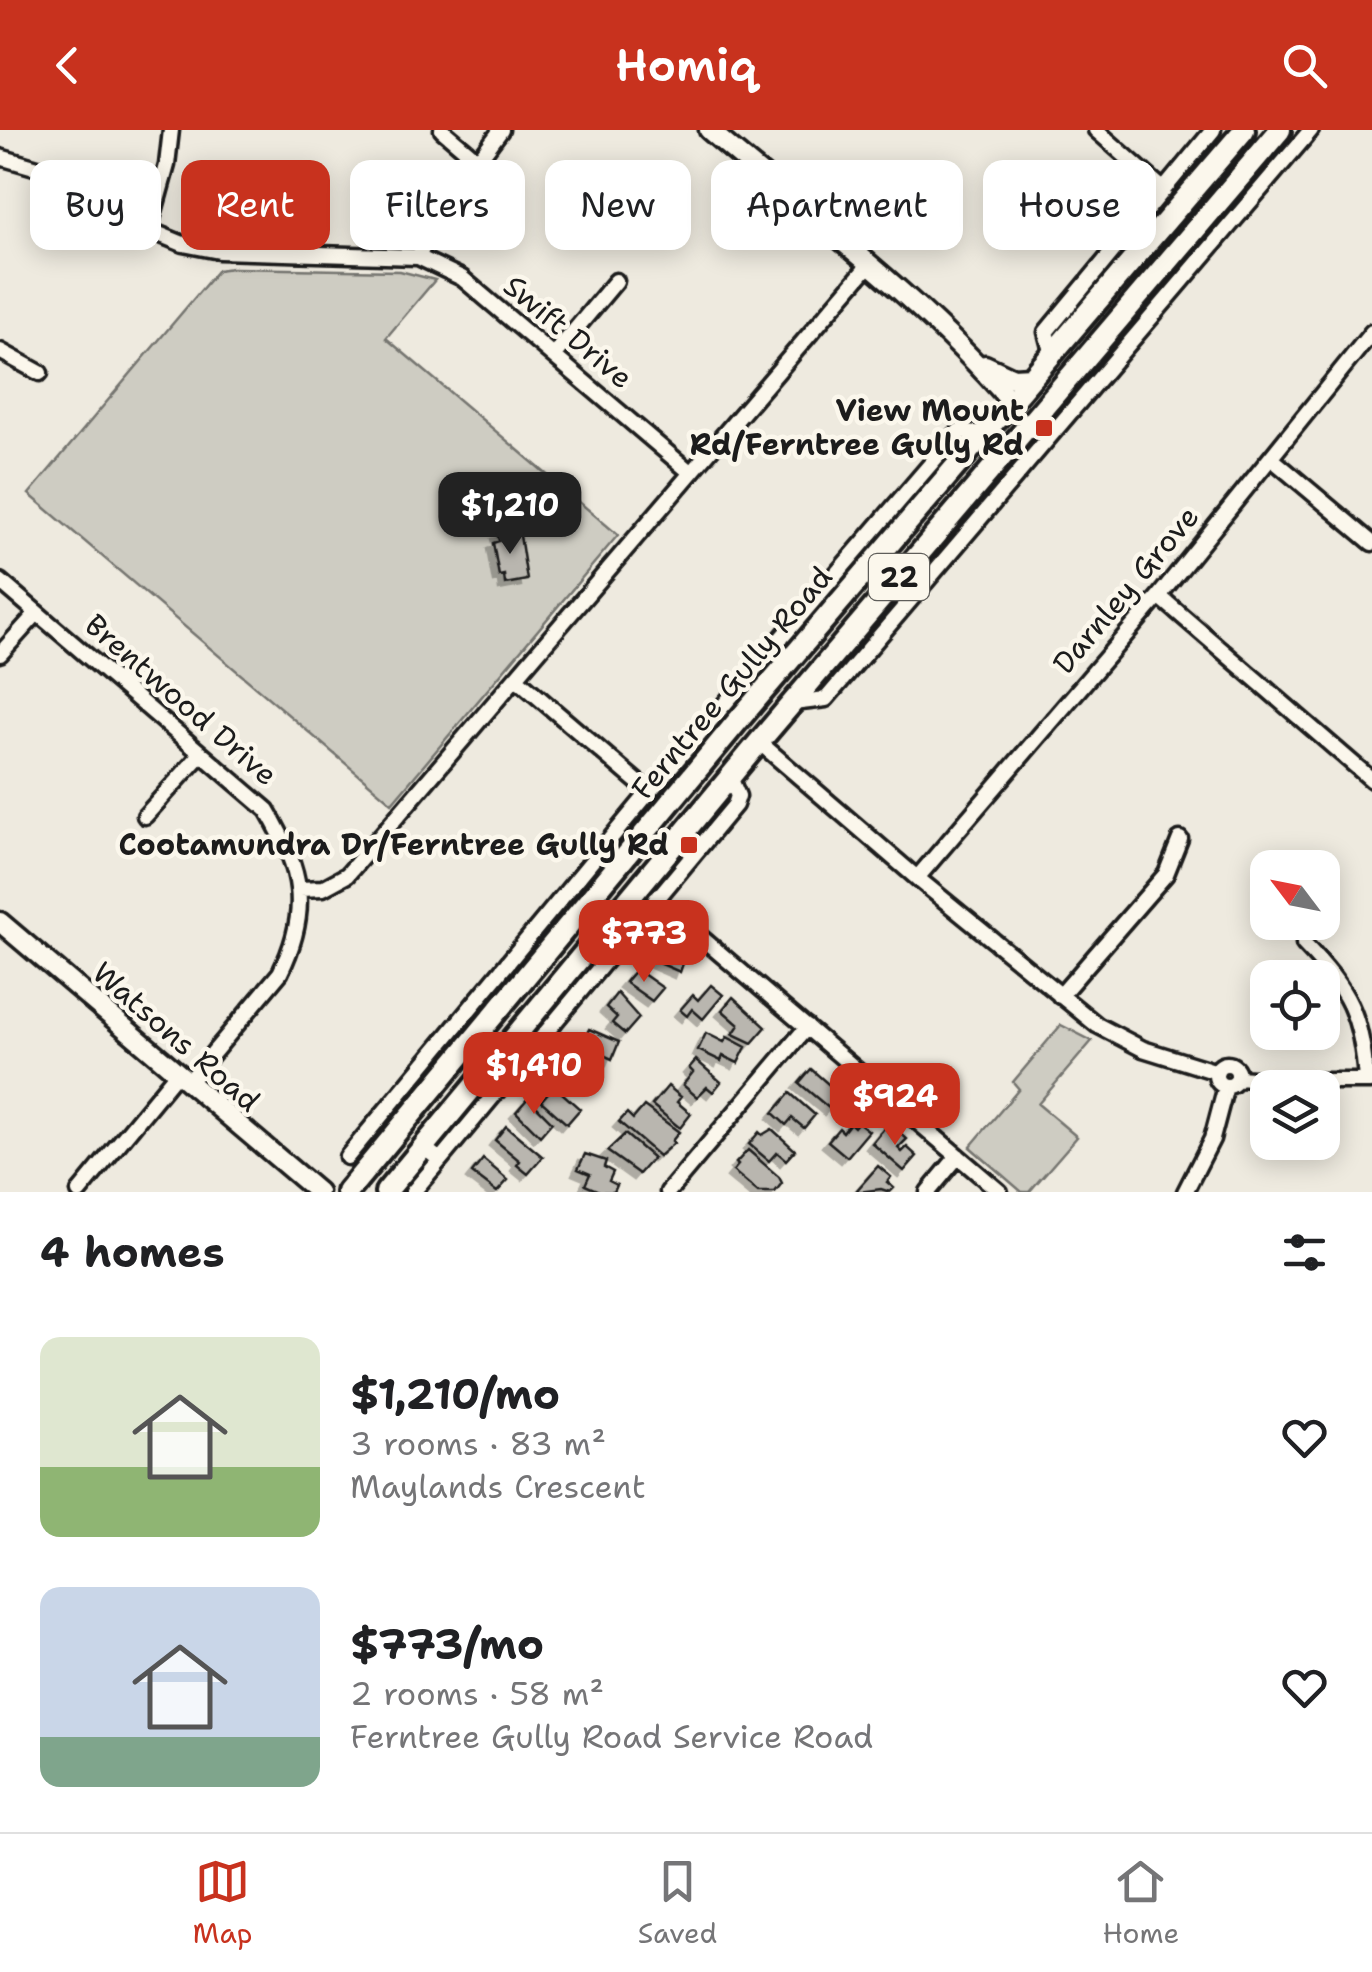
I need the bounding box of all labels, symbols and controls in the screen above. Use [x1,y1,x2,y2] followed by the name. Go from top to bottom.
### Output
[615,35,757,95] text: Homiq
[40,38,95,93] icon: back
[1277,38,1332,93] icon: search
[30,160,161,250] chip: Buy
[181,160,330,250] chip: Rent
[350,160,525,250] chip: Filters
[545,160,691,250] chip: New
[711,160,963,250] chip: Apartment
[983,160,1156,250] chip: House
[495,265,642,398] street label: Swift Drive
[689,390,1024,465] place label: View Mount Rd/Ferntree Gully Rd
[1033,417,1055,439] marker: View Mount Rd/Ferntree Gully Rd
[429,472,591,557] pin: $1,210
[460,483,560,526] text: $1,210
[1043,497,1208,682] street label: Darnley Grove
[869,554,929,600] road number: 22
[622,557,841,808] street label: Ferntree Gully Road
[76,605,286,795] street label: Brentwood Drive
[119,824,669,865] place label: Cootamundra Dr/Ferntree Gully Rd
[678,834,700,856] marker: Cootamundra Dr/Ferntree Gully Rd
[1250,850,1340,940] north arrow
[1250,850,1340,1160] map controls
[585,900,703,985] pin: $773
[601,911,687,954] text: $773
[84,952,269,1121] street label: Watsons Road
[1250,960,1340,1050] button: locate
[453,1032,615,1117] pin: $1,410
[485,1043,583,1086] text: $1,410
[836,1063,954,1148] pin: $924
[1250,1070,1340,1160] button: layers
[852,1074,938,1117] text: $924
[40,1224,225,1280] text: 4 homes
[1277,1225,1332,1280] icon: filters
[350,1366,560,1422] text: $1,210/mo
[120,1377,240,1497] icon: home
[1277,1410,1332,1465] icon: heart
[350,1422,606,1465] text: 3 rooms · 83 m²
[350,1465,646,1508] text: Maylands Crescent
[350,1616,544,1672] text: $773/mo
[120,1627,240,1747] icon: home
[1277,1660,1332,1715] icon: heart
[350,1672,604,1715] text: 2 rooms · 58 m²
[350,1715,873,1758] text: Ferntree Gully Road Service Road
[193,1854,253,1952] tab: Map
[638,1854,717,1952] tab: Saved
[1102,1854,1179,1952] tab: Home

